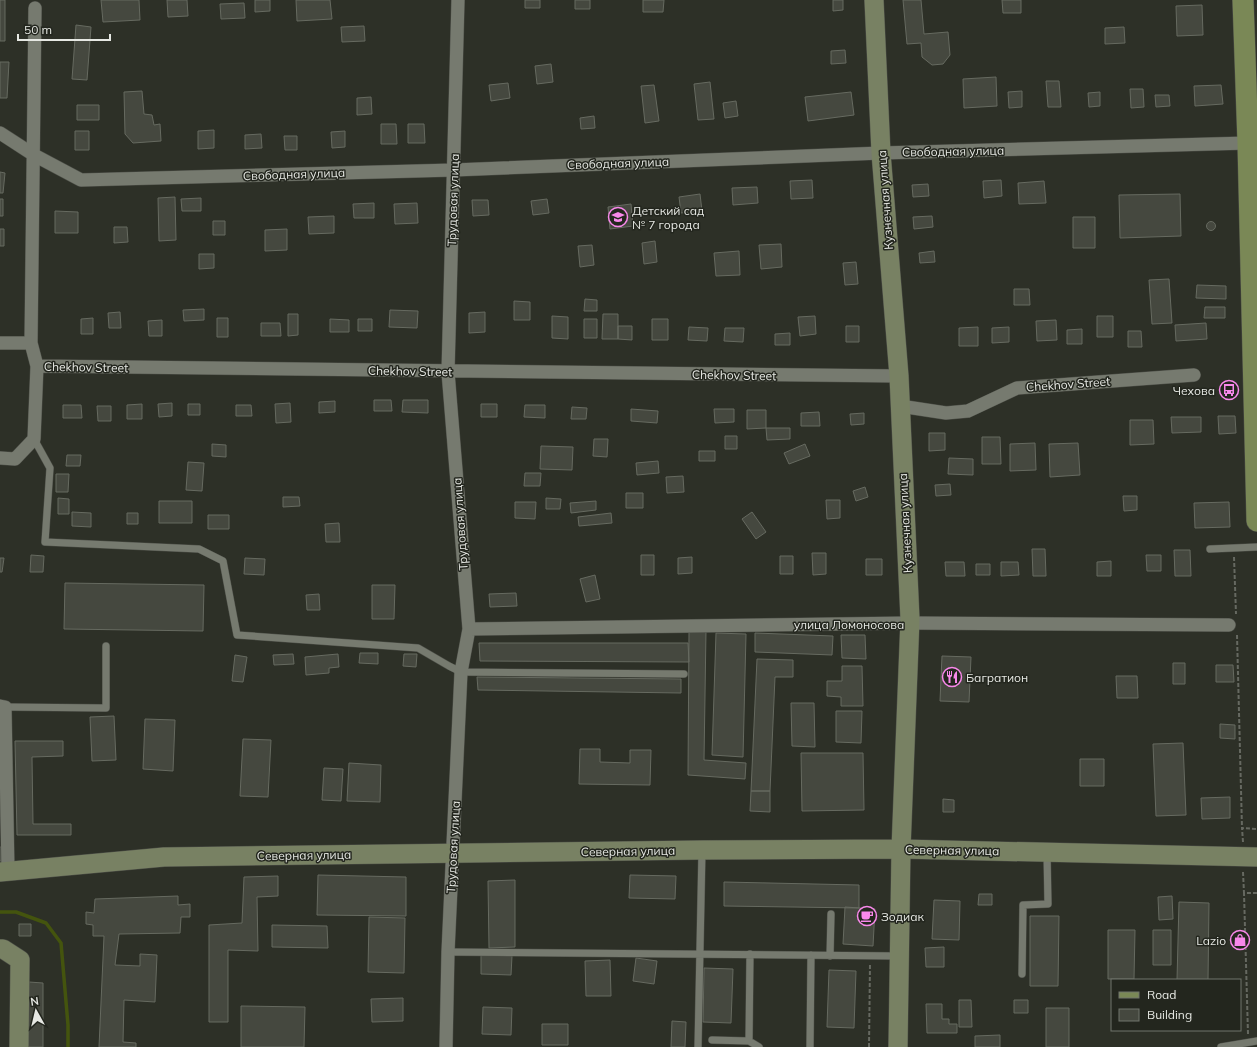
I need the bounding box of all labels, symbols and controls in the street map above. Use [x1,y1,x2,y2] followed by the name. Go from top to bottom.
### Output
[18,16,110,42] scale bar
[24,22,52,37] text: 50 m
[902,143,1004,159] street label: Свободная улица
[874,150,896,250] street label: Кузнечная улица
[444,153,462,247] street label: Трудовая улица
[567,154,669,172] street label: Свободная улица
[243,165,345,183] street label: Свободная улица
[632,203,704,232] place label: Детский сад № 7 города
[607,206,629,228] school or university icon: Детский сад № 7 города
[44,359,128,375] street label: Chekhov Street
[368,363,452,379] street label: Chekhov Street
[692,367,776,383] street label: Chekhov Street
[1025,374,1111,394] street label: Chekhov Street
[1218,379,1240,401] bus stop icon: Чехова
[1173,383,1215,398] place label: Чехова
[895,473,915,573] street label: Кузнечная улица
[449,477,471,571] street label: Трудовая улица
[794,617,904,632] street label: улица Ломоносова
[941,666,963,688] restaurant icon: Багратион
[966,670,1028,685] place label: Багратион
[443,800,463,894] street label: Трудовая улица
[905,842,999,858] street label: Северная улица
[581,843,675,859] street label: Северная улица
[257,847,351,863] street label: Северная улица
[856,905,878,927] cafe icon: Зодиак
[881,909,925,924] place label: Зодиак
[1229,929,1251,951] shop icon: Lazio
[1196,933,1226,948] place label: Lazio
[1111,979,1241,1031] legend
[1147,987,1176,1002] text: Road
[16,991,56,1031] north arrow
[30,994,40,1009] text: N
[1147,1007,1192,1022] text: Building

